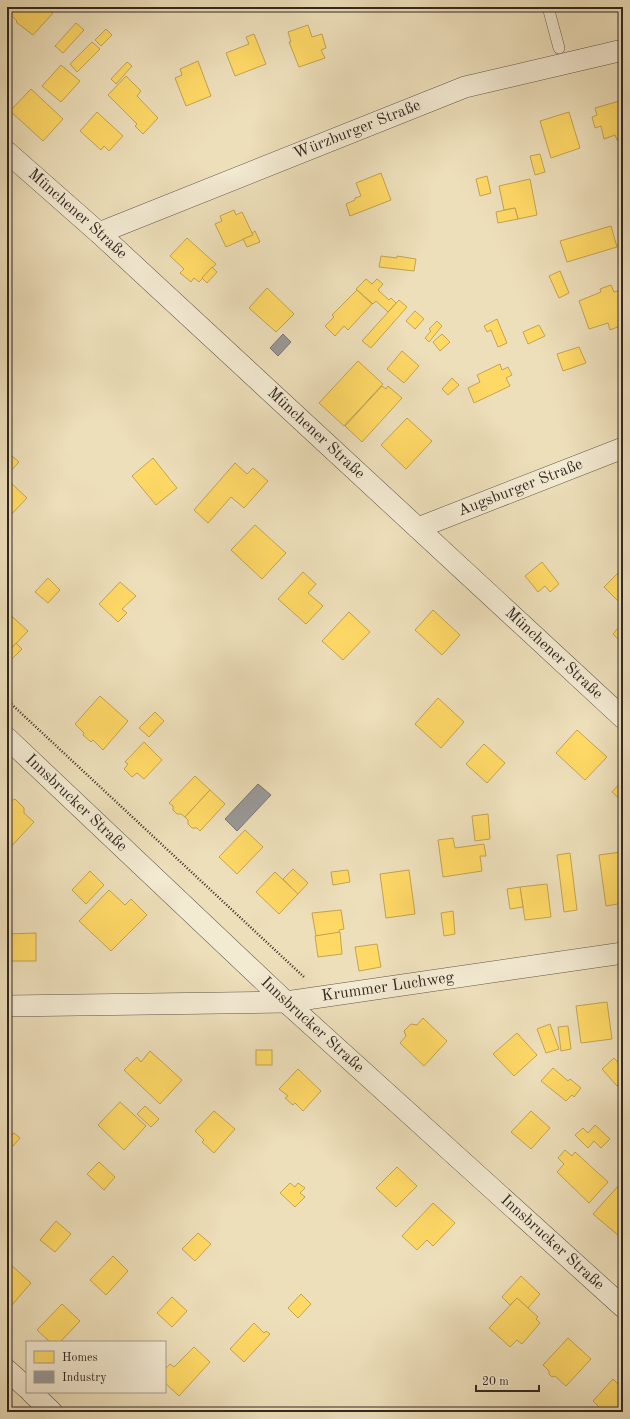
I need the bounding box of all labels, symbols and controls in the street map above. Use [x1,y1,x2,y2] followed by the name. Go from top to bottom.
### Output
[291,97,423,163] street label: Würzburger Straße
[25,166,130,262] street label: Münchener Straße
[264,385,368,483] street label: Münchener Straße
[456,456,585,520] street label: Augsburger Straße
[502,605,605,703] street label: Münchener Straße
[22,752,130,855] street label: Innsbrucker Straße
[321,970,456,1005] street label: Krummer Luchweg
[257,974,367,1076] street label: Innsbrucker Straße
[497,1192,607,1294] street label: Innsbrucker Straße
[26,1341,166,1393] legend
[62,1352,98,1364] text: Homes
[476,1367,539,1393] scale bar
[62,1372,107,1384] text: Industry
[482,1376,509,1388] text: 20 m

